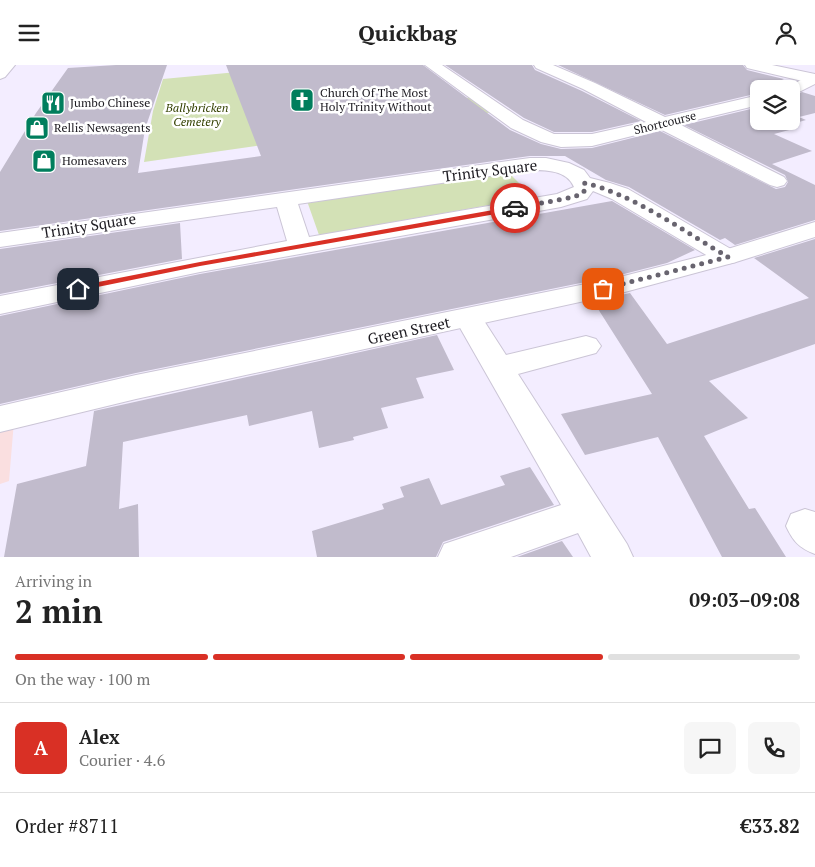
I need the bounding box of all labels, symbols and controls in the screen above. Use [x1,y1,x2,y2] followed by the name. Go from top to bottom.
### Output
[358,18,457,47] text: Quickbag
[15,19,43,47] icon: menu
[772,19,800,47] icon: person
[750,80,800,130] map controls
[750,80,800,130] button: layers
[320,85,432,114] place label: Church Of The Most Holy Trinity Without
[289,87,315,113] church icon: Church Of The Most Holy Trinity Without
[40,90,66,116] restaurant icon: Jumbo Chinese
[70,95,150,110] place label: Jumbo Chinese
[165,100,228,129] park label: Ballybricken Cemetery
[632,108,698,138] street label: Shortcourse
[24,115,50,141] shop icon: Rellis Newsagents
[54,120,150,135] place label: Rellis Newsagents
[31,148,57,174] shop icon: Homesavers
[62,153,127,168] place label: Homesavers
[441,154,538,186] street label: Trinity Square
[490,183,540,233] courier
[501,194,529,222] icon: car
[40,208,137,242] street label: Trinity Square
[57,268,99,310] pin
[582,268,624,310] pin
[64,275,92,303] icon: home
[589,275,617,303] icon: bag
[366,311,452,349] street label: Green Street
[15,570,92,592] text: Arriving in
[689,587,800,612] text: 09:03–09:08
[15,590,103,632] text: 2 min
[15,668,150,690] text: On the way · 100 m
[684,722,736,774] button: chat
[748,722,800,774] button: phone
[79,724,120,749] text: Alex
[34,735,48,760] text: A
[79,749,165,771] text: Courier · 4.6
[15,813,119,838] text: Order #8711
[741,813,800,838] text: €33.82

